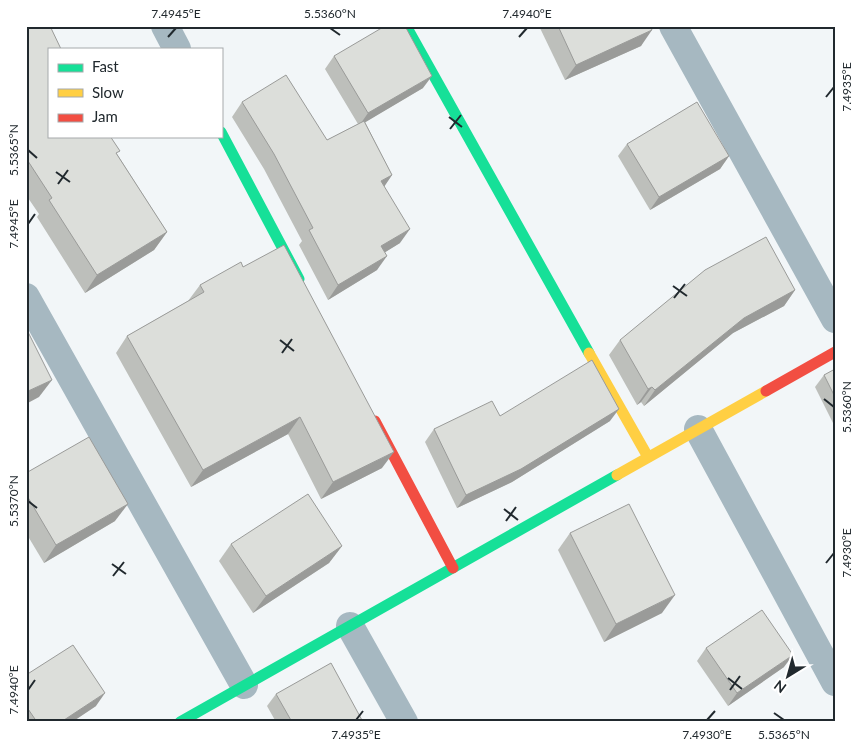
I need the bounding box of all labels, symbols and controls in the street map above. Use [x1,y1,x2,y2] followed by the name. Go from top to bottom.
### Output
[151,6,201,21] text: 7.4945°E
[304,6,356,21] text: 5.5360°N
[502,6,552,21] text: 7.4940°E
[48,48,222,138] legend
[92,57,119,75] text: Fast
[839,62,854,112] text: 7.4935°E
[92,83,124,101] text: Slow
[92,107,118,125] text: Jam
[6,124,21,176] text: 5.5365°N
[6,199,21,249] text: 7.4945°E
[839,381,854,433] text: 5.5360°N
[6,475,21,527] text: 5.5370°N
[839,528,854,578] text: 7.4930°E
[764,650,814,700] north arrow
[6,665,21,715] text: 7.4940°E
[770,677,789,697] text: N
[331,727,381,742] text: 7.4935°E
[682,727,732,742] text: 7.4930°E
[758,727,810,742] text: 5.5365°N

